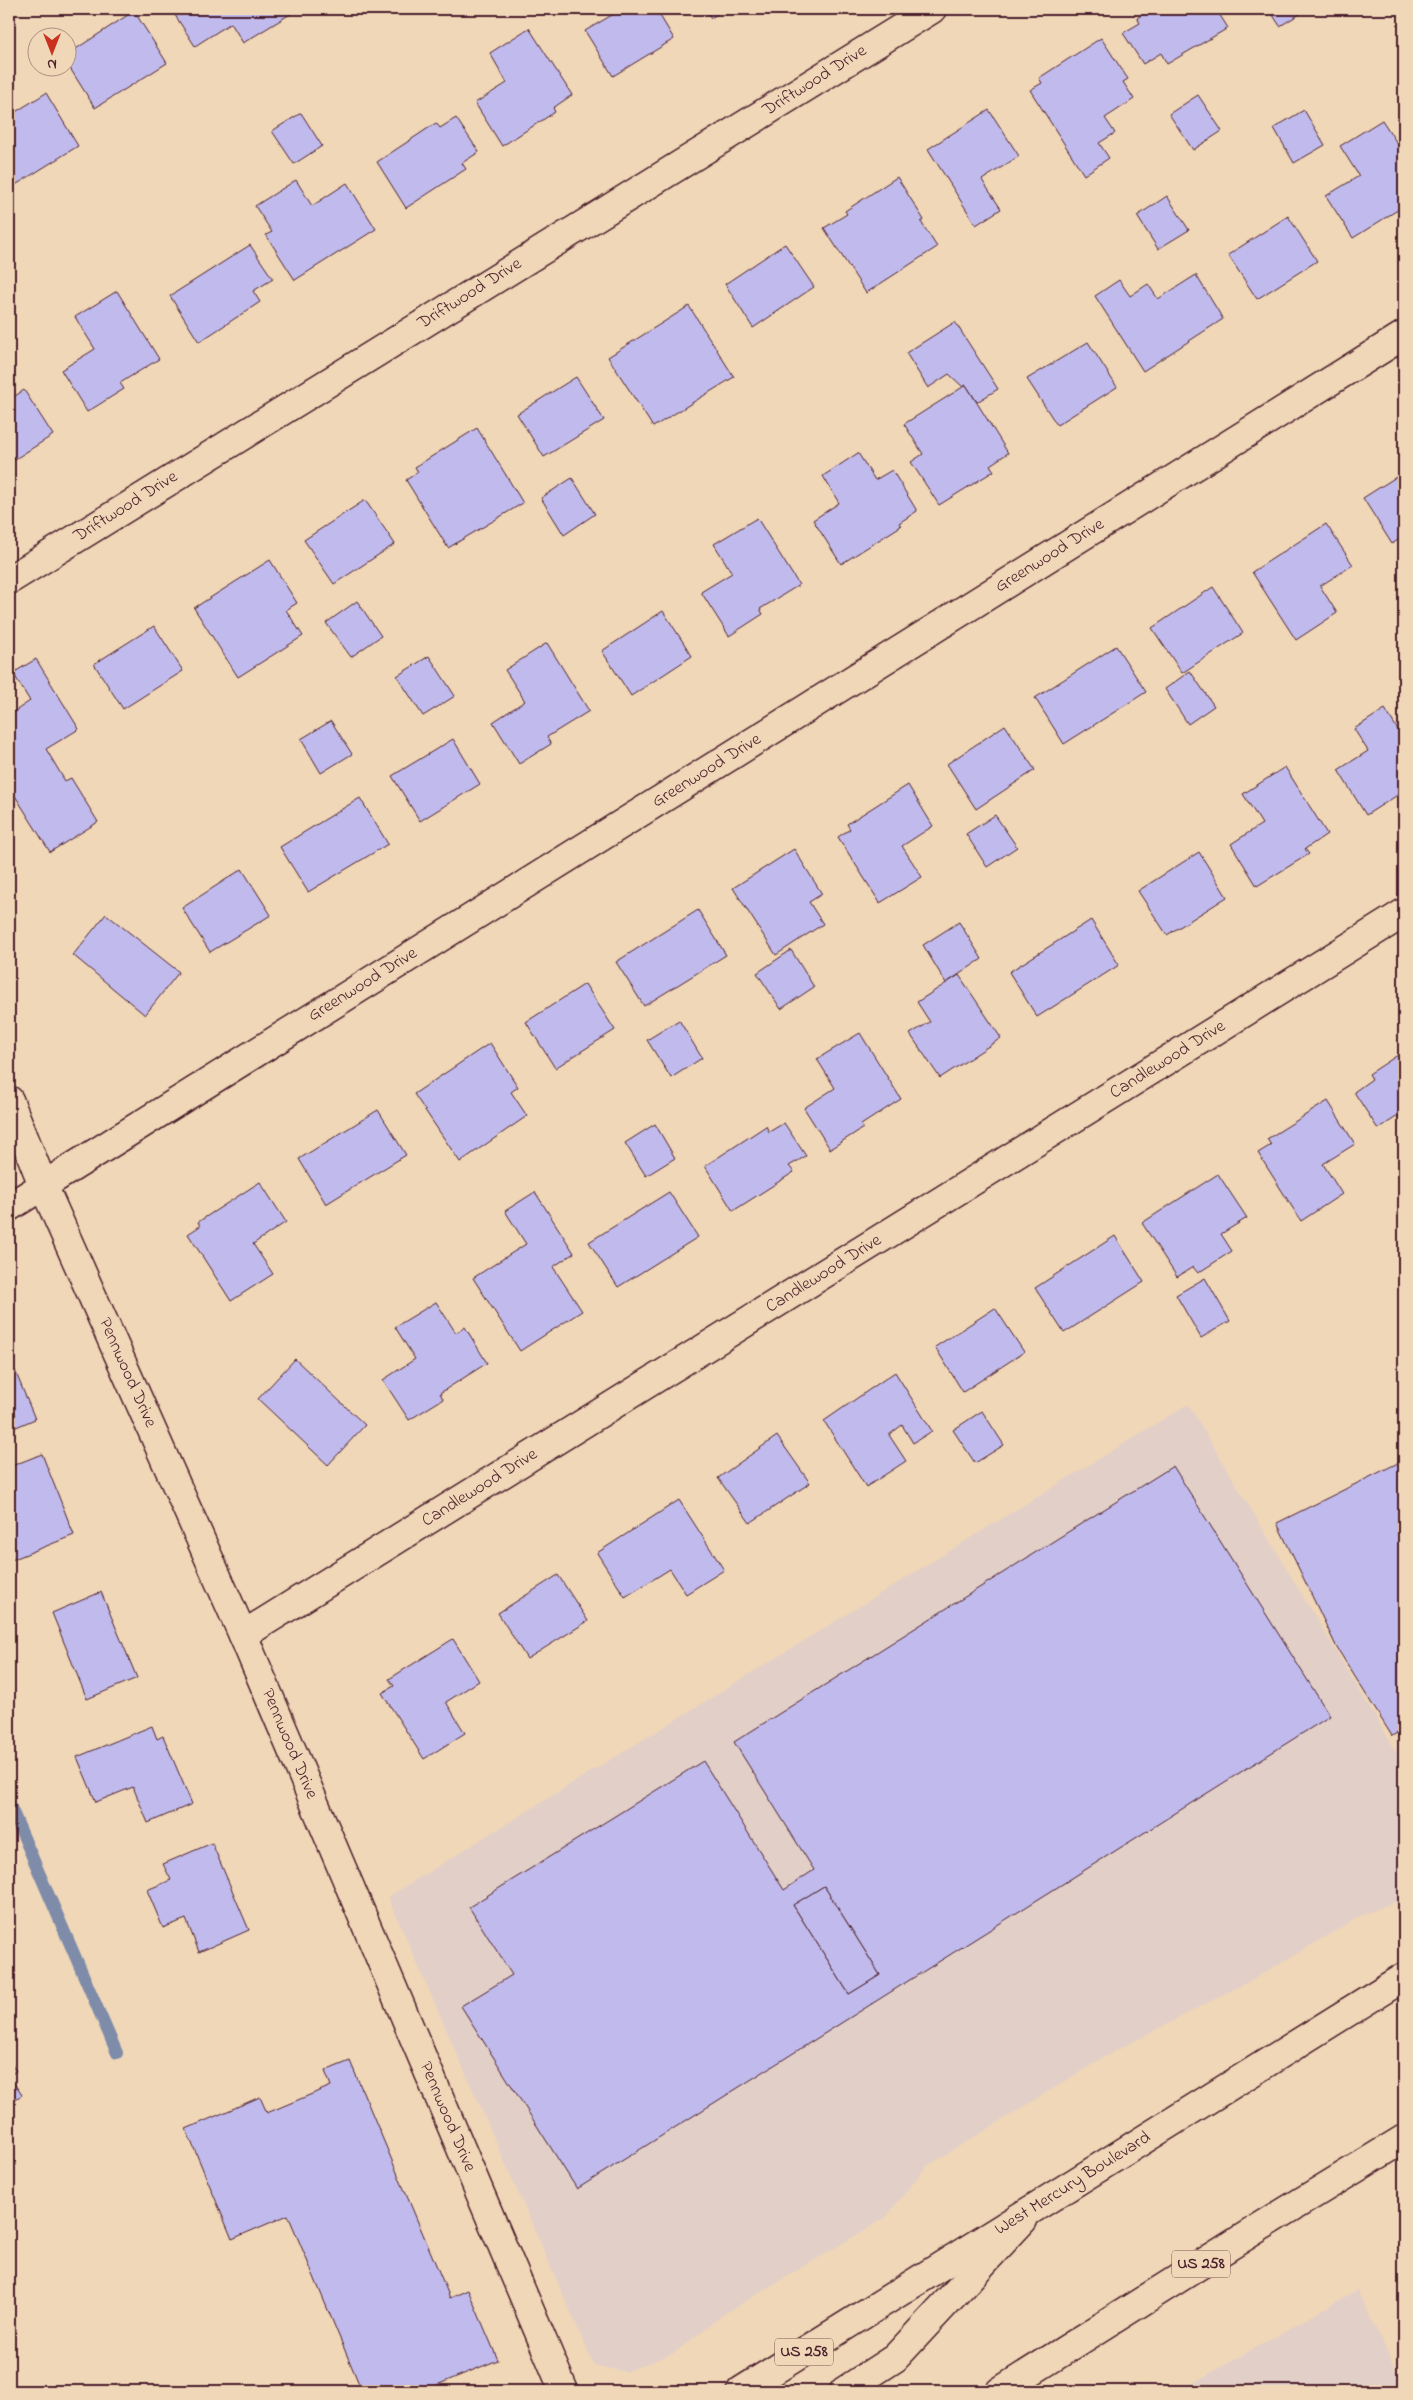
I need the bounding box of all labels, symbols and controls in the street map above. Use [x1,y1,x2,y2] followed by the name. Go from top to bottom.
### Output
[28,28,78,78] north arrow
[757,38,873,124] street label: Driftwood Drive
[47,53,57,74] text: N
[412,251,528,337] street label: Driftwood Drive
[68,464,184,550] street label: Driftwood Drive
[990,512,1110,600] street label: Greenwood Drive
[647,727,767,815] street label: Greenwood Drive
[303,941,423,1029] street label: Greenwood Drive
[1105,1013,1232,1106] street label: Candlewood Drive
[761,1227,888,1320] street label: Candlewood Drive
[91,1314,163,1433] street label: Pennwood Drive
[417,1441,544,1534] street label: Candlewood Drive
[254,1685,324,1804] street label: Pennwood Drive
[412,2058,482,2177] street label: Pennwood Drive
[990,2125,1156,2243] street label: West Mercury Boulevard
[1172,2250,1230,2278] road number: US 258
[775,2338,833,2366] road number: US 258

